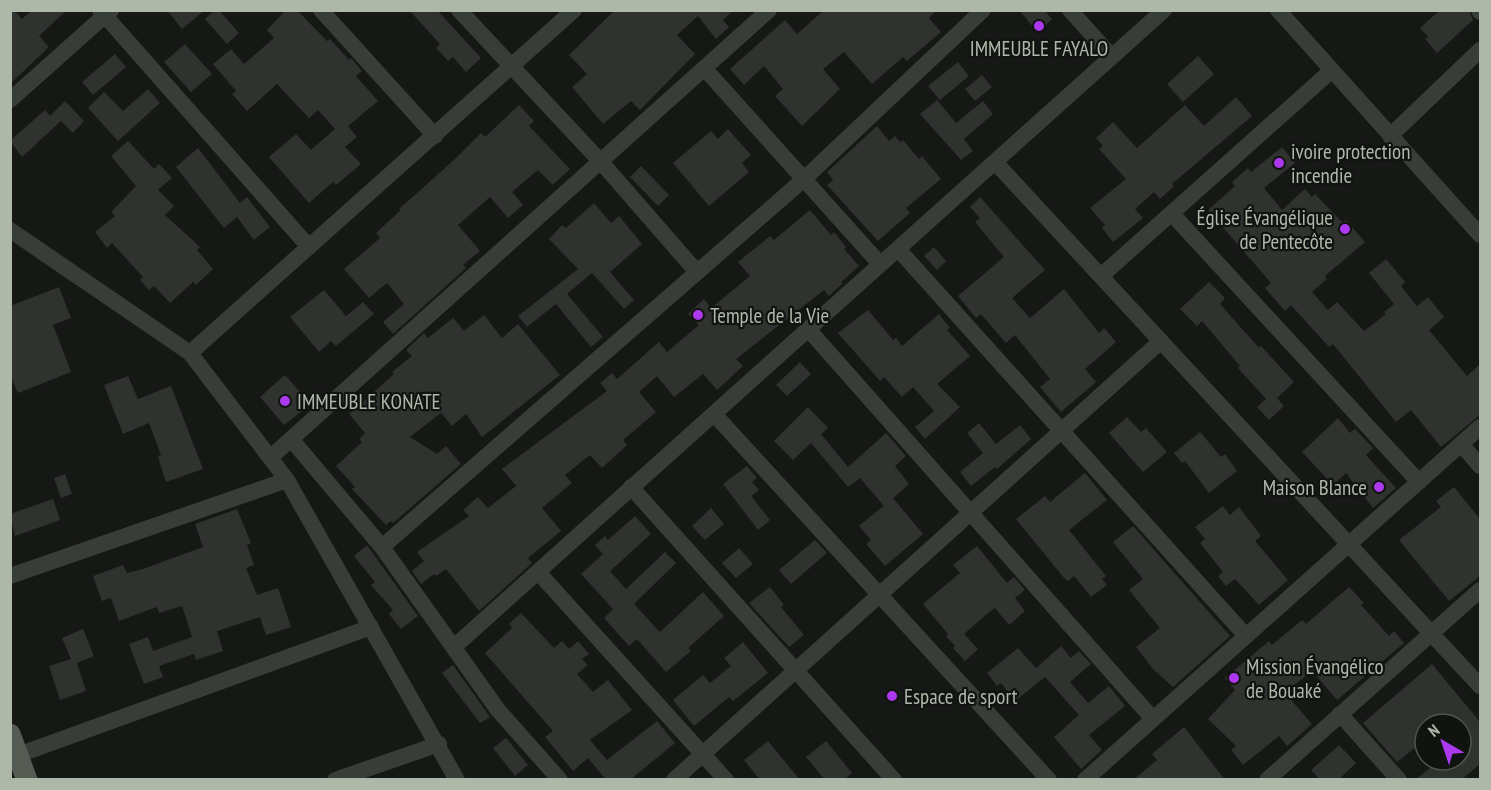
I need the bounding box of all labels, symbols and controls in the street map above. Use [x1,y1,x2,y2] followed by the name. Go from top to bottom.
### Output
[1032,19,1046,33] marker: IMMEUBLE FAYALO
[970,35,1108,62] place label: IMMEUBLE FAYALO
[1291,138,1410,189] place label: ivoire protection incendie
[1272,156,1286,170] marker: ivoire protection incendie
[1196,204,1333,255] place label: Église Évangélique de Pentecôte
[1338,222,1352,236] marker: Église Évangélique de Pentecôte
[710,302,829,329] place label: Temple de la Vie
[691,308,705,322] marker: Temple de la Vie
[297,388,441,415] place label: IMMEUBLE KONATE
[278,394,292,408] marker: IMMEUBLE KONATE
[1263,474,1367,501] place label: Maison Blance
[1372,480,1386,494] marker: Maison Blance
[1246,653,1384,704] place label: Mission Évangélico de Bouaké
[1227,671,1241,685] marker: Mission Évangélico de Bouaké
[904,683,1018,710] place label: Espace de sport
[885,689,899,703] marker: Espace de sport
[1413,712,1473,772] north arrow
[1424,720,1443,741] text: N

